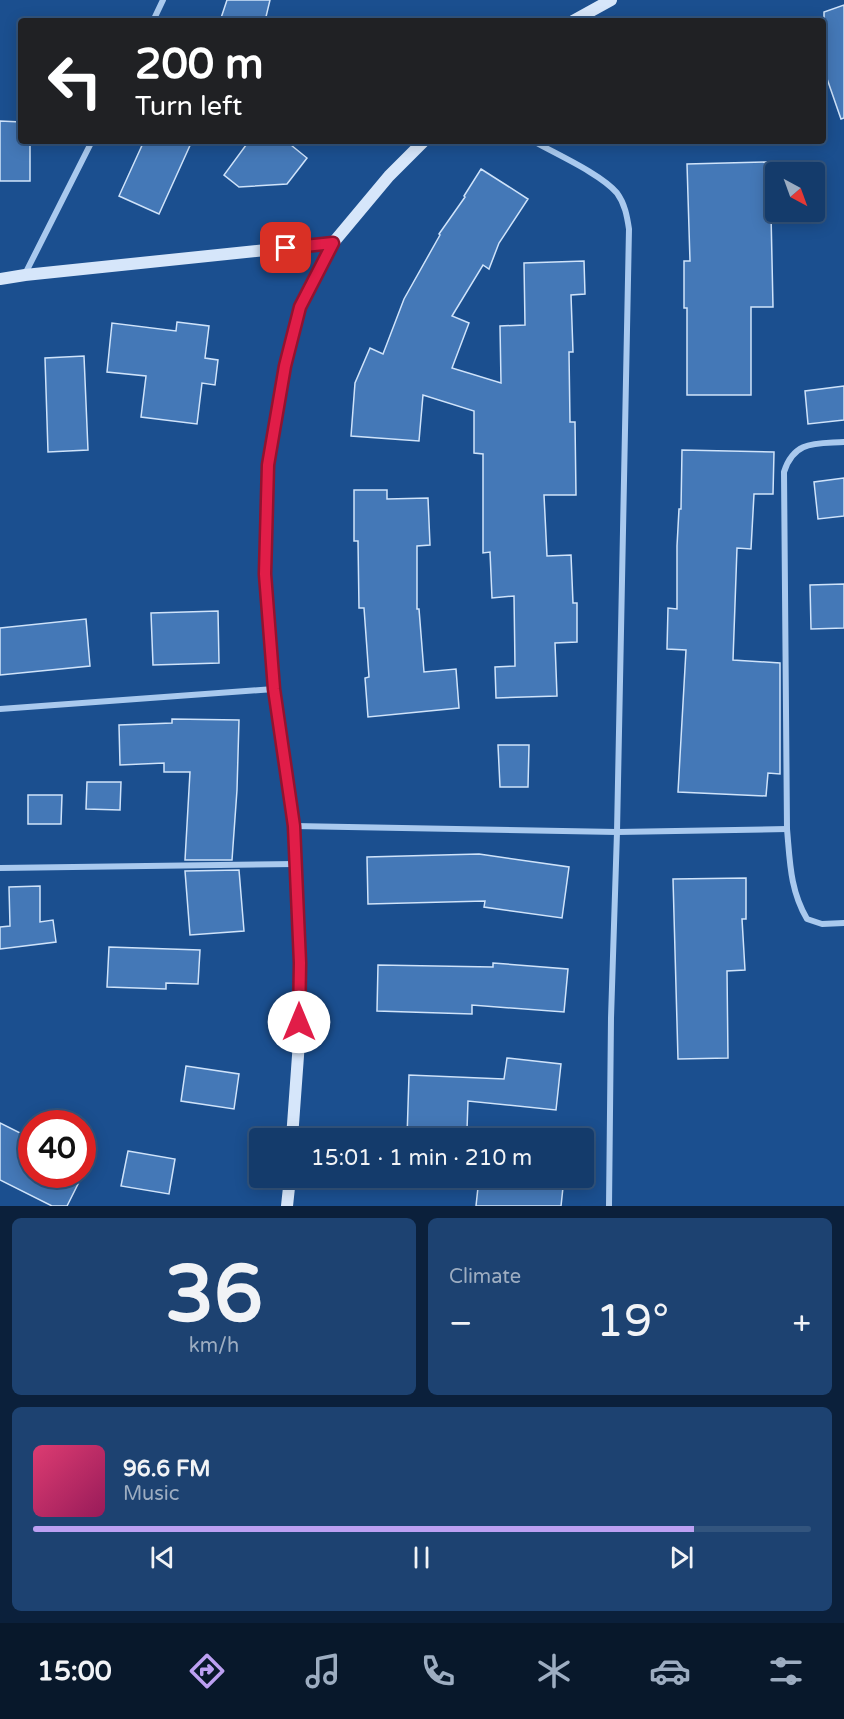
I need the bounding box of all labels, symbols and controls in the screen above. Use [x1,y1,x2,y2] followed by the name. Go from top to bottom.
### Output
[135,39,264,90] text: 200 m
[36,42,114,120] icon: left
[135,90,242,123] text: Turn left
[765,162,825,222] north arrow
[765,162,825,222] map controls
[260,222,311,273] pin
[269,231,302,264] icon: arrive
[267,990,331,1054] position arrow
[18,1110,96,1188] speed limit sign: 40
[311,1145,532,1171] text: 15:01 · 1 min · 210 m
[165,1248,263,1342] text: 36
[449,1265,521,1289] text: Climate
[596,1295,669,1349] text: 19°
[449,1304,473,1343] text: −
[792,1304,811,1343] text: +
[189,1334,239,1358] text: km/h
[123,1456,211,1482] text: 96.6 FM
[123,1482,179,1506] text: Music
[146,1541,179,1574] icon: previous
[405,1541,438,1574] icon: pause
[665,1541,698,1574] icon: next
[186,1650,228,1692] icon: directions
[302,1650,344,1692] icon: music
[417,1650,459,1692] icon: phone
[533,1650,575,1692] icon: climate
[649,1650,691,1692] icon: car
[765,1650,807,1692] icon: filters
[37,1655,112,1688] text: 15:00

